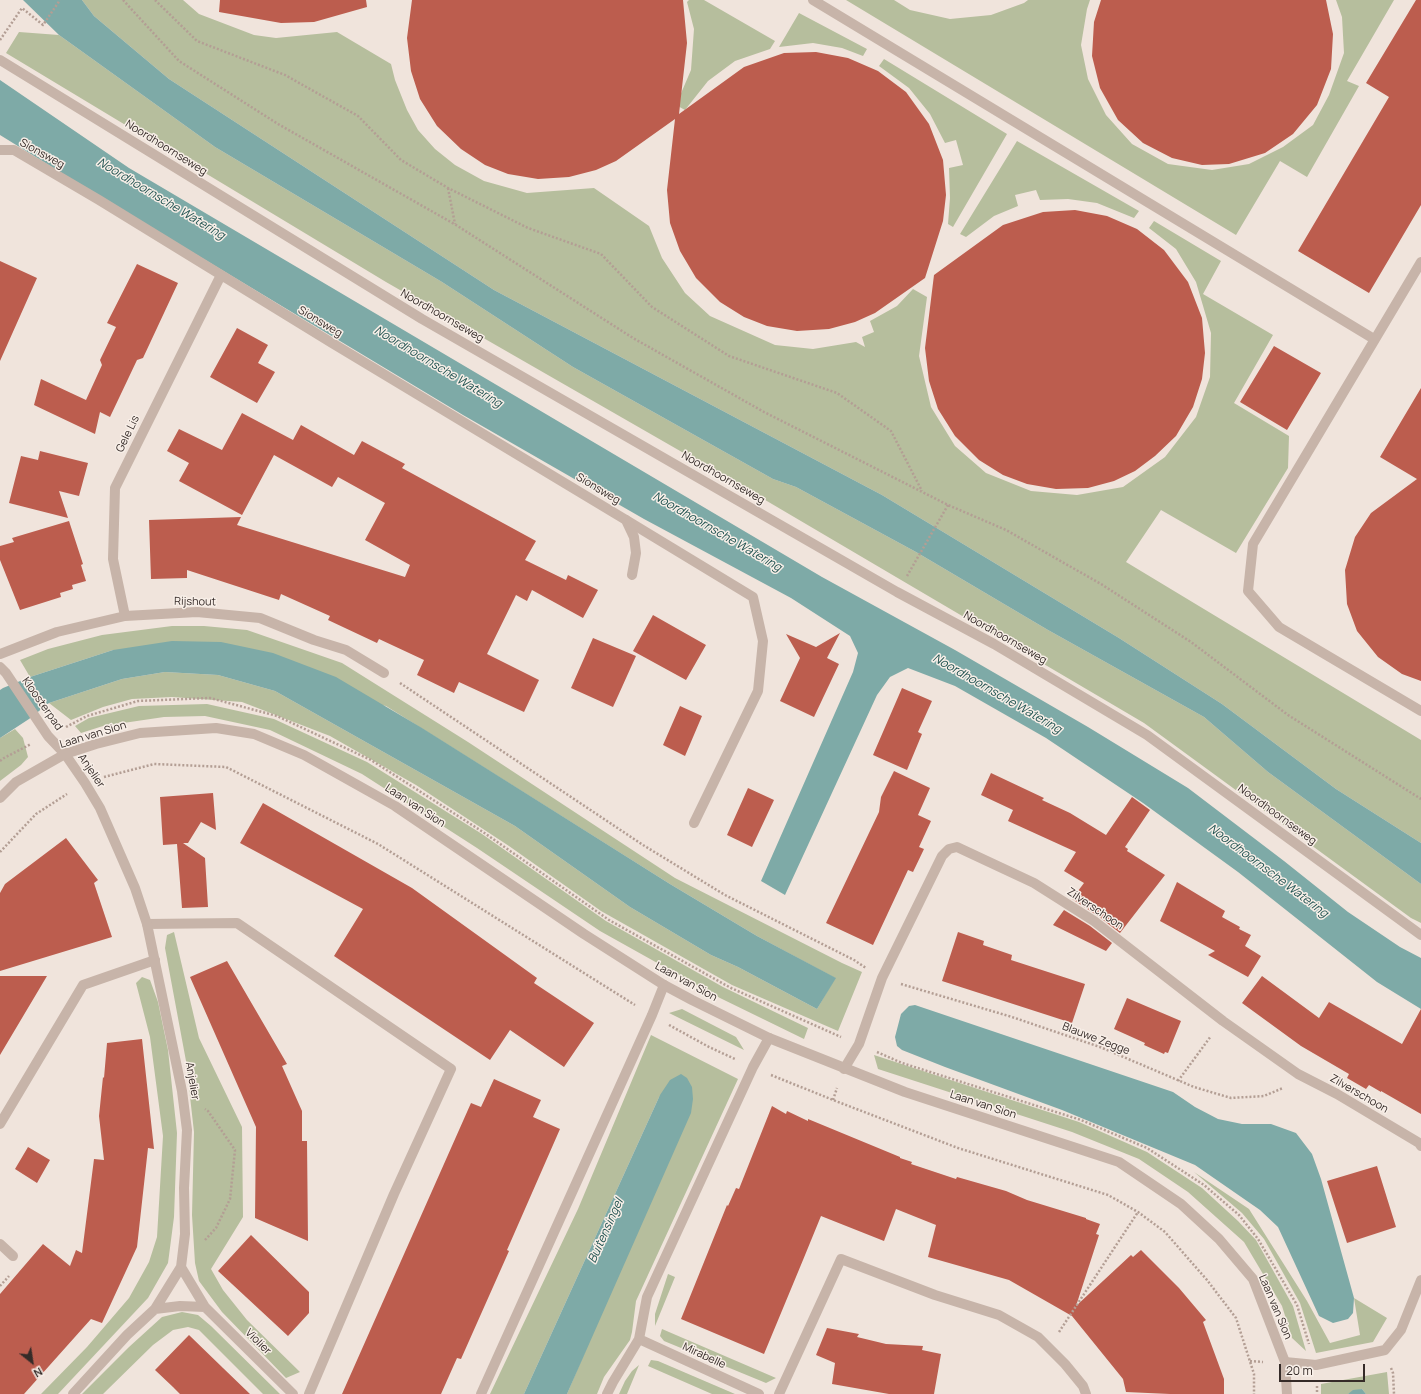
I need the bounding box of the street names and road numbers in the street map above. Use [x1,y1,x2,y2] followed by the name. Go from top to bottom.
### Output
[123,117,209,179] street label: Noordhoornseweg
[17,136,67,172] street label: Sionsweg
[398,287,486,345] street label: Noordhoornseweg
[296,304,344,340] street label: Sionsweg
[113,413,143,455] street label: Gele Lis
[679,449,767,507] street label: Noordhoornseweg
[574,471,622,507] street label: Sionsweg
[174,595,216,609] street label: Rijshout
[961,609,1049,667] street label: Noordhoornseweg
[19,675,65,733] street label: Kloosterpad
[58,719,128,751] street label: Laan van Sion
[75,751,107,791] street label: Anjelier
[382,782,448,830] street label: Laan van Sion
[1235,782,1319,848] street label: Noordhoornseweg
[1064,885,1126,933] street label: Zilverschoon
[653,959,719,1005] street label: Laan van Sion
[1060,1020,1132,1058] street label: Blauwe Zegge
[182,1061,202,1101] street label: Anjelier
[1327,1072,1391,1116] street label: Zilverschoon
[948,1088,1018,1122] street label: Laan van Sion
[1255,1273,1295,1341] street label: Laan van Sion
[242,1326,274,1358] street label: Violier
[680,1340,728,1372] street label: Mirabelle

